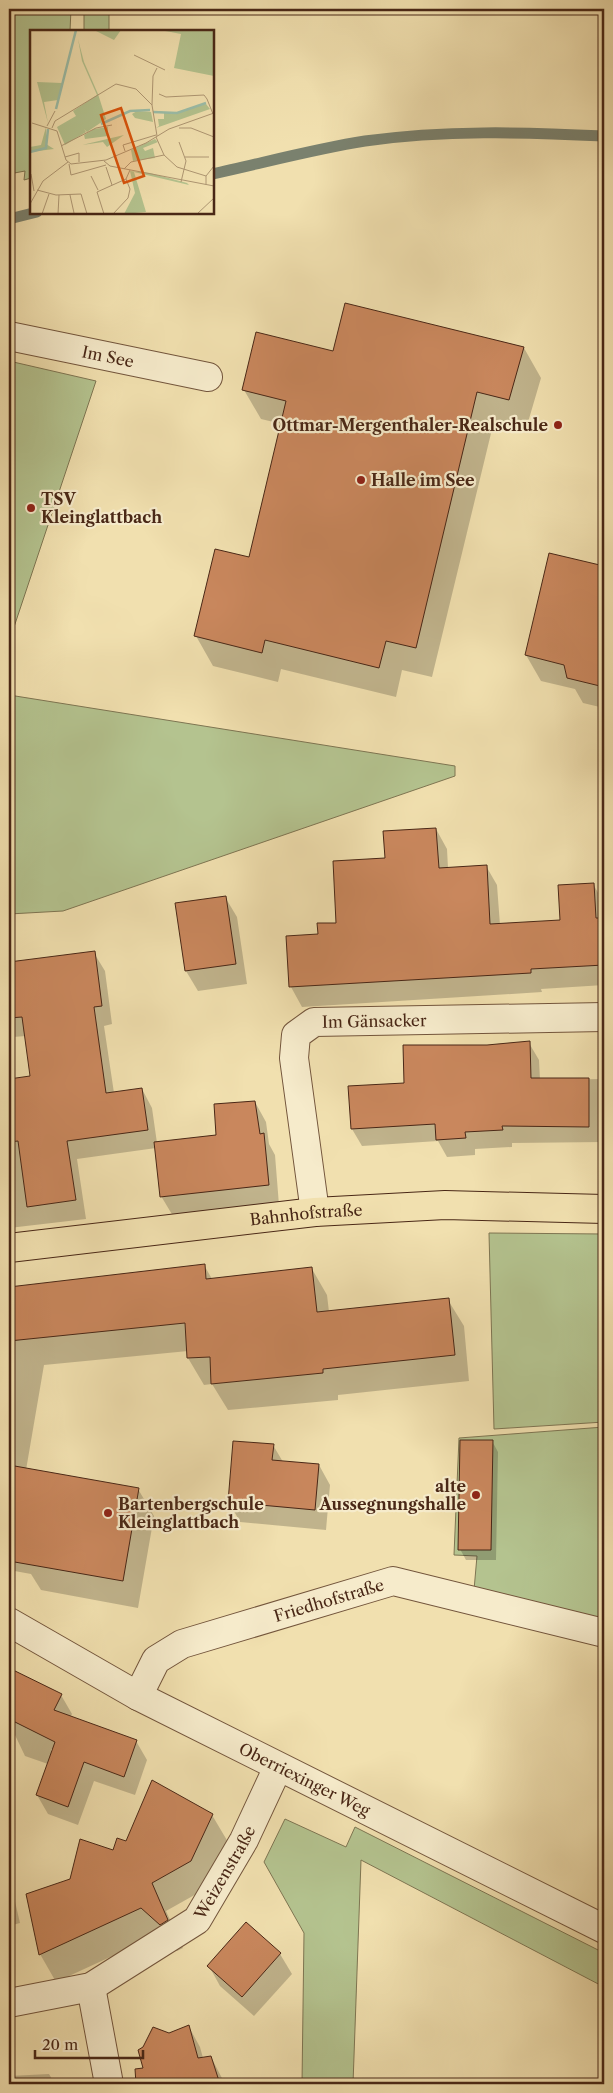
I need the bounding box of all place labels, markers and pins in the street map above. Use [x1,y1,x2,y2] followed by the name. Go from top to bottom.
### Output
[272,415,548,435] place label: Ottmar-Mergenthaler-Realschule
[552,419,564,431] marker: Ottmar-Mergenthaler-Realschule
[371,470,475,490] place label: Halle im See
[355,474,367,486] marker: Halle im See
[41,489,162,527] place label: TSV Kleinglattbach
[25,502,37,514] marker: TSV Kleinglattbach
[318,1476,466,1514] place label: alte Aussegnungshalle
[470,1489,482,1501] marker: alte Aussegnungshalle
[118,1494,264,1532] place label: Bartenbergschule Kleinglattbach
[102,1507,114,1519] marker: Bartenbergschule Kleinglattbach

